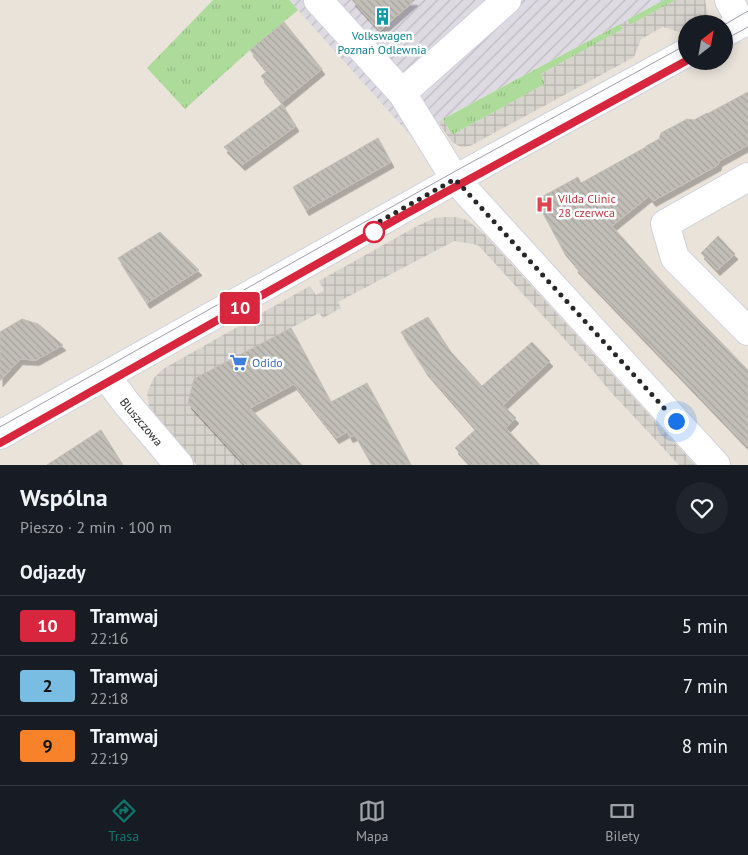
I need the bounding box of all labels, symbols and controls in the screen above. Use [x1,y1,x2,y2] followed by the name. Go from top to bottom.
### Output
[372,6,392,26] building icon: Volkswagen Poznań Odlewnia
[678,15,732,70] north arrow
[678,15,733,70] map controls
[338,28,426,57] place label: Volkswagen Poznań Odlewnia
[557,191,617,220] place label: Vilda Clinic 28 czerwca
[534,195,554,215] hospital icon: Vilda Clinic 28 czerwca
[363,221,385,243] unlabelled marker
[218,292,262,324] line badge: 10
[230,296,250,319] text: 10
[228,352,248,372] supermarket icon: Odido
[252,355,283,370] place label: Odido
[117,394,167,449] street label: Bluszczowa
[664,409,689,434] your location
[20,482,108,513] text: Wspólna
[676,482,728,534] button: heart
[20,517,172,537] text: Pieszo · 2 min · 100 m
[20,560,86,584] text: Odjazdy
[90,604,158,628] text: Tramwaj
[37,614,58,637] text: 10
[682,614,728,638] text: 5 min
[90,628,128,648] text: 22:16
[90,664,158,688] text: Tramwaj
[42,674,53,697] text: 2
[683,674,728,698] text: 7 min
[90,688,128,708] text: 22:18
[90,724,158,748] text: Tramwaj
[42,734,53,757] text: 9
[682,734,728,758] text: 8 min
[90,748,128,768] text: 22:19
[108,797,139,845] tab: Trasa
[356,797,388,845] tab: Mapa
[605,797,640,845] tab: Bilety

